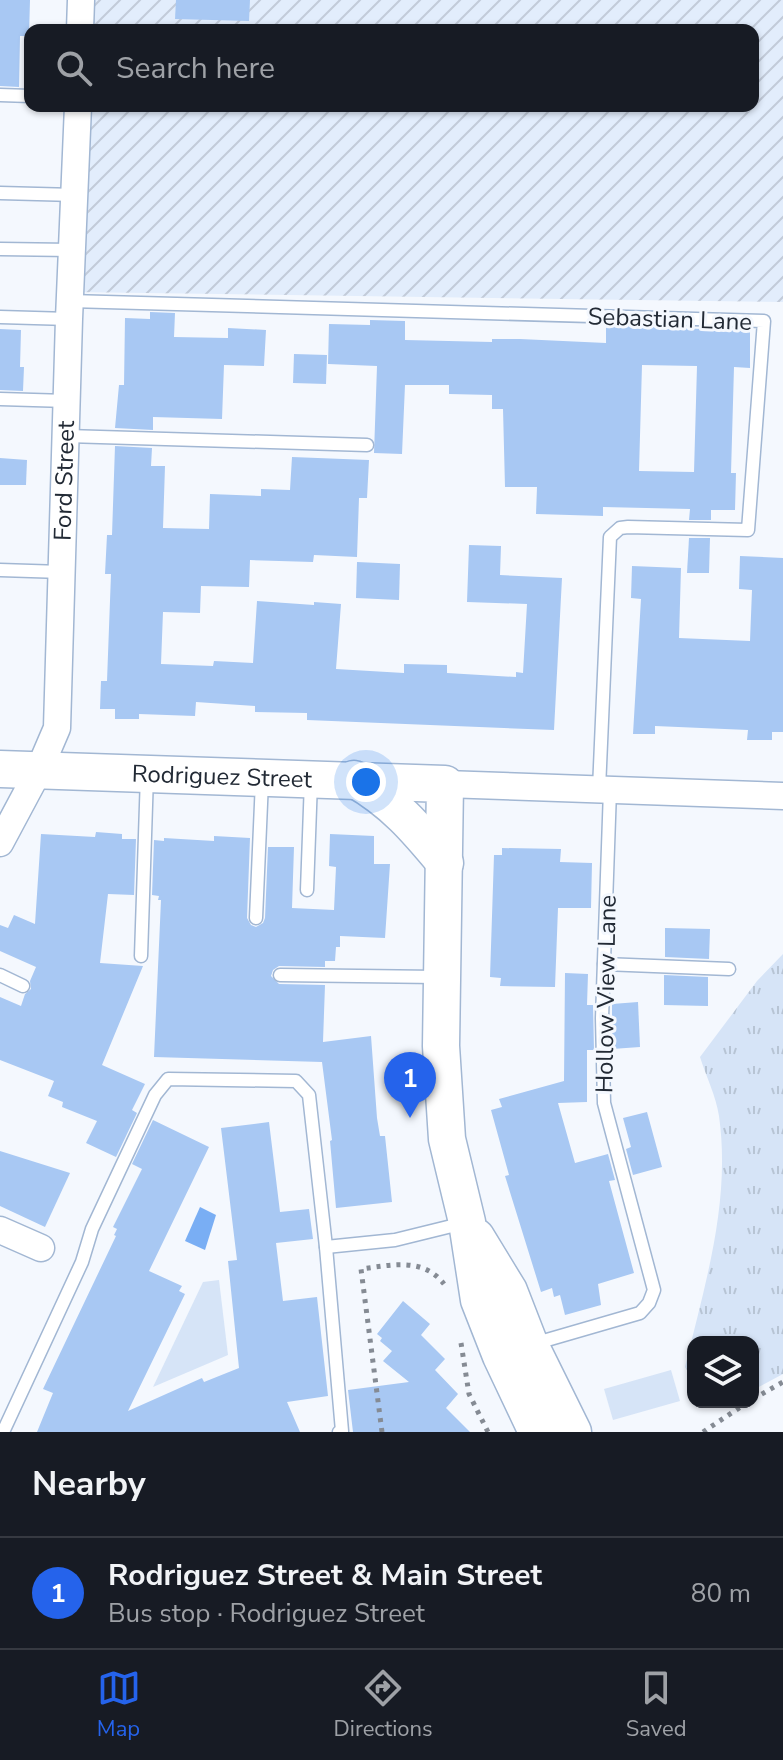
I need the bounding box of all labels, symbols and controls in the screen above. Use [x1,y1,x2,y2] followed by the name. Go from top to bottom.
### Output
[24,24,759,112] search box
[52,46,96,90] icon: search
[116,48,275,89] text: Search here
[587,300,753,338] street label: Sebastian Lane
[47,419,82,541] street label: Ford Street
[131,757,313,796] street label: Rodriguez Street
[346,762,386,802] your location
[588,895,624,1093] street label: Hollow View Lane
[384,1052,436,1118] pin: 1
[687,1336,759,1408] map controls
[687,1336,759,1408] button: layers
[32,1461,146,1507] text: Nearby
[108,1555,542,1596] text: Rodriguez Street & Main Street
[50,1576,66,1611] text: 1
[691,1576,751,1611] text: 80 m
[108,1596,425,1631] text: Bus stop · Rodriguez Street
[97,1666,141,1744] tab: Map
[334,1666,433,1744] tab: Directions
[626,1666,686,1744] tab: Saved

